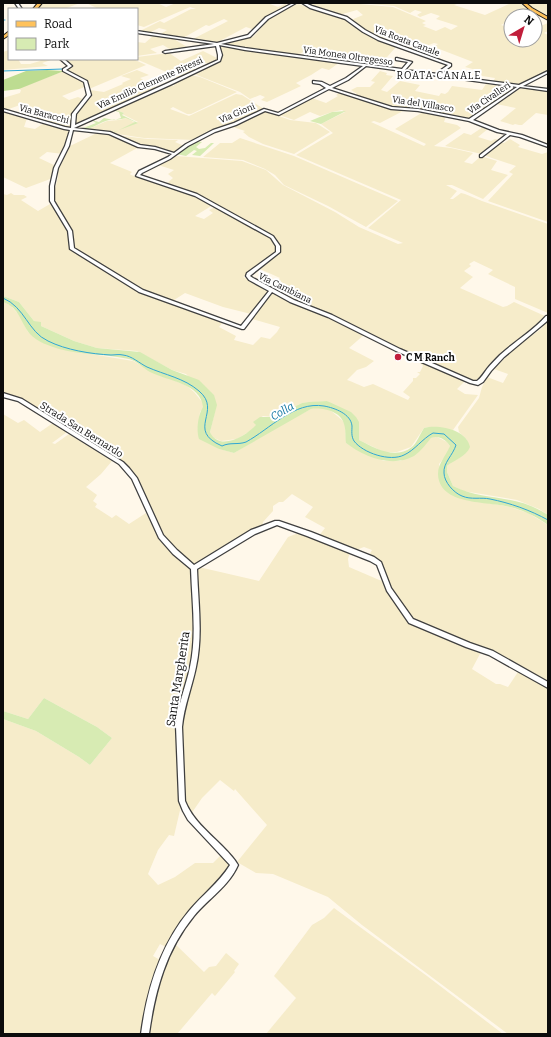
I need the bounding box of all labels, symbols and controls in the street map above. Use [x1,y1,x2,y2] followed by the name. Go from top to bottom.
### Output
[8,8,138,60] legend
[503,8,543,48] north arrow
[521,13,537,29] text: N
[44,17,72,31] text: Road
[373,24,441,58] street label: Via Roata Canale
[44,37,70,51] text: Park
[303,45,393,67] street label: Via Monea Oltregesso
[96,55,205,111] street label: Via Emilio Clemente Biressi
[396,70,482,82] district label: ROATA CANALE
[466,80,512,116] street label: Via Civalleri
[391,94,455,114] street label: Via del Villasco
[218,101,257,125] street label: Via Gioni
[18,103,70,126] street label: Via Baracchi
[257,271,313,305] street label: Via Cambiana
[393,352,403,362] marker: C M Ranch
[406,352,455,364] place label: C M Ranch
[38,399,125,460] street label: Strada San Bernardo
[268,400,296,423] water label: Colla
[164,630,193,728] street label: Santa Margherita

